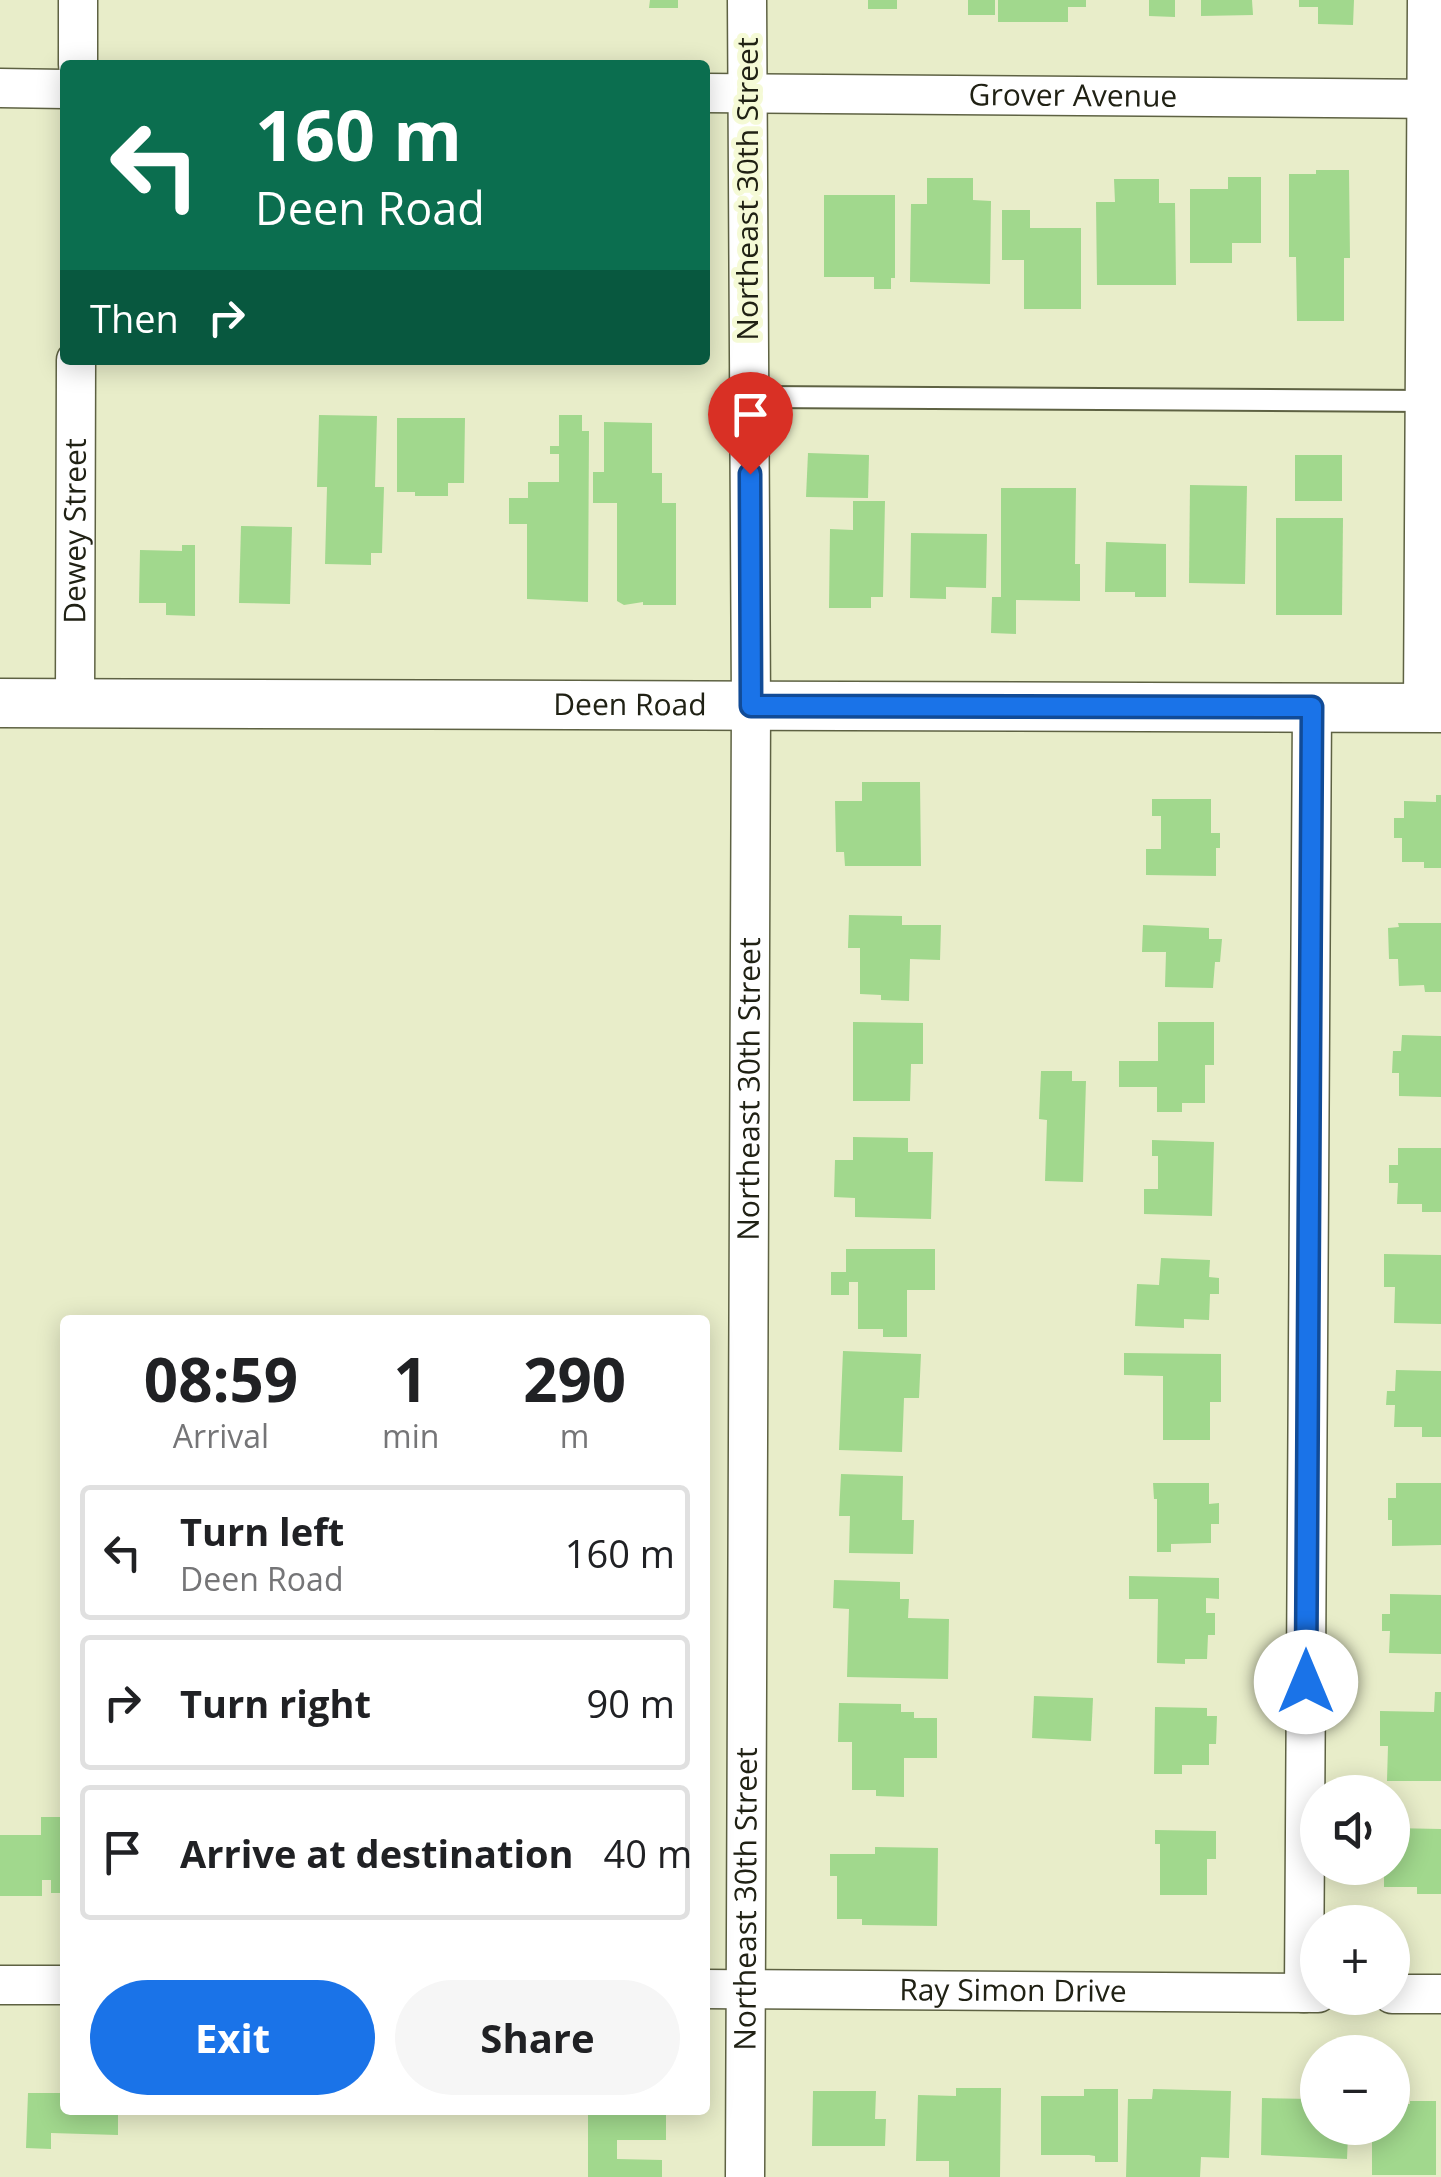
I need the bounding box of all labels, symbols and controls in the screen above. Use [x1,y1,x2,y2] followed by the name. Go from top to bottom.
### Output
[726,37,767,341] street label: Northeast 30th Street
[969,73,1177,116] street label: Grover Avenue
[255,86,462,182] text: 160 m
[90,100,220,230] icon: left
[255,177,485,238] text: Deen Road
[199,290,254,345] icon: right
[90,292,179,344] text: Then
[708,372,793,475] pin
[723,387,778,442] icon: arrive
[53,438,95,624] street label: Dewey Street
[553,683,707,724] street label: Deen Road
[727,937,769,1241] street label: Northeast 30th Street
[144,1338,298,1420] text: 08:59
[394,1338,428,1420] text: 1
[523,1338,626,1420] text: 290
[173,1414,269,1457] text: Arrival
[382,1414,439,1457] text: min
[560,1414,589,1457] text: m
[180,1505,344,1557] text: Turn left
[95,1525,150,1580] icon: left
[565,1527,675,1579] text: 160 m
[180,1557,343,1600] text: Deen Road
[1254,1630,1358,1734] position arrow
[95,1675,150,1730] icon: right
[180,1677,371,1729] text: Turn right
[586,1677,675,1729] text: 90 m
[724,1747,766,2051] street label: Northeast 30th Street
[1300,1775,1410,2145] map controls
[1300,1775,1410,1885] button: sound
[95,1825,150,1880] icon: arrive
[180,1827,574,1879] text: Arrive at destination
[604,1827,692,1879] text: 40 m
[1300,1905,1410,2015] button: +
[899,1968,1127,2011] street label: Ray Simon Drive
[90,1980,375,2095] button: Exit
[395,1980,680,2095] button: Share
[1300,2035,1410,2145] button: −

